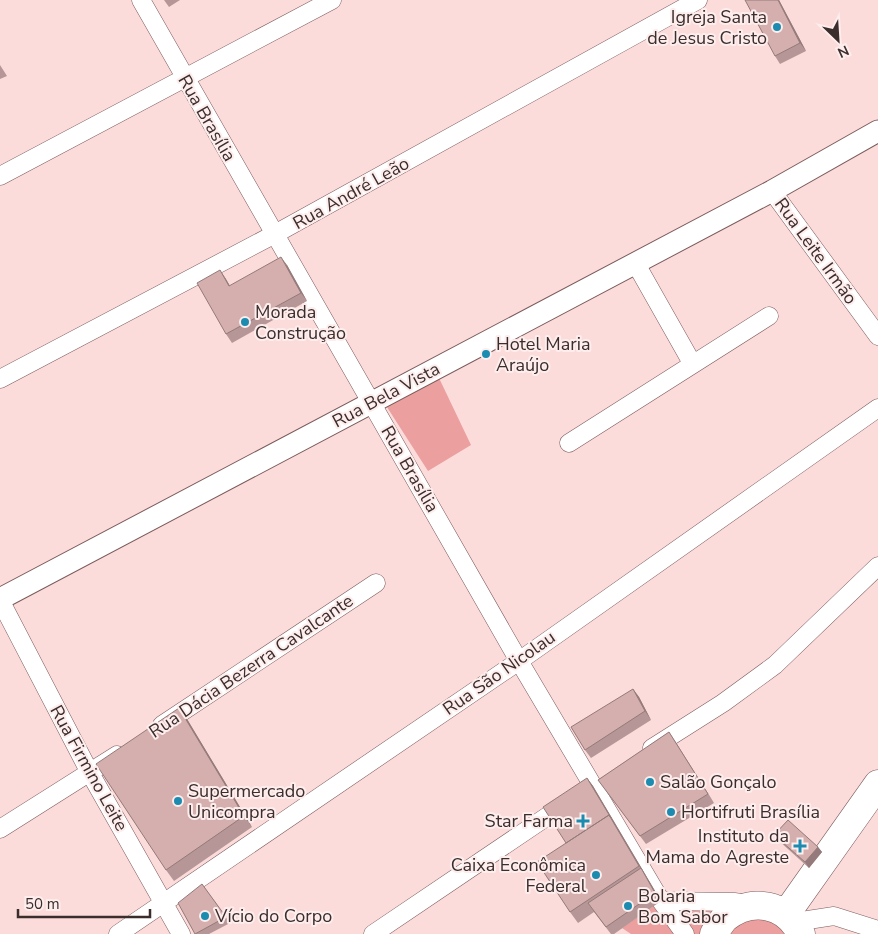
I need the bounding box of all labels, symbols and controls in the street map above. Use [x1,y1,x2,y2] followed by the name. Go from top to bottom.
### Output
[647,5,767,50] place label: Igreja Santa de Jesus Cristo
[813,15,863,65] north arrow
[771,21,783,33] marker: Igreja Santa de Jesus Cristo
[835,41,852,62] text: N
[172,70,242,166] street label: Rua Brasília
[289,151,413,235] street label: Rua André Leão
[769,193,863,309] street label: Rua Leite Irmão
[255,300,346,345] place label: Morada Construção
[239,316,251,328] marker: Morada Construção
[496,332,590,377] place label: Hotel Maria Araújo
[480,348,492,360] marker: Hotel Maria Araújo
[328,357,444,433] street label: Rua Bela Vista
[375,421,445,517] street label: Rua Brasília
[144,589,358,743] street label: Rua Dácia Bezerra Cavalcante
[438,625,560,721] street label: Rua São Nicolau
[44,701,134,835] street label: Rua Firmino Leite
[660,770,776,794] place label: Salão Gonçalo
[644,776,656,788] marker: Salão Gonçalo
[188,779,305,824] place label: Supermercado Unicompra
[172,795,184,807] marker: Supermercado Unicompra
[681,800,820,824] place label: Hortifruti Brasília
[665,806,677,818] marker: Hortifruti Brasília
[485,809,573,833] place label: Star Farma
[577,815,589,827] marker: Star Farma
[646,824,789,869] place label: Instituto da Mama do Agreste
[793,839,807,853] marker: Instituto da Mama do Agreste
[451,853,587,898] place label: Caixa Econômica Federal
[590,869,602,881] marker: Caixa Econômica Federal
[638,884,728,929] place label: Bolaria Bom Sabor
[18,886,150,918] scale bar
[25,894,60,914] text: 50 m
[622,900,634,912] marker: Bolaria Bom Sabor
[214,904,332,928] place label: Vício do Corpo
[199,910,211,922] marker: Vício do Corpo

